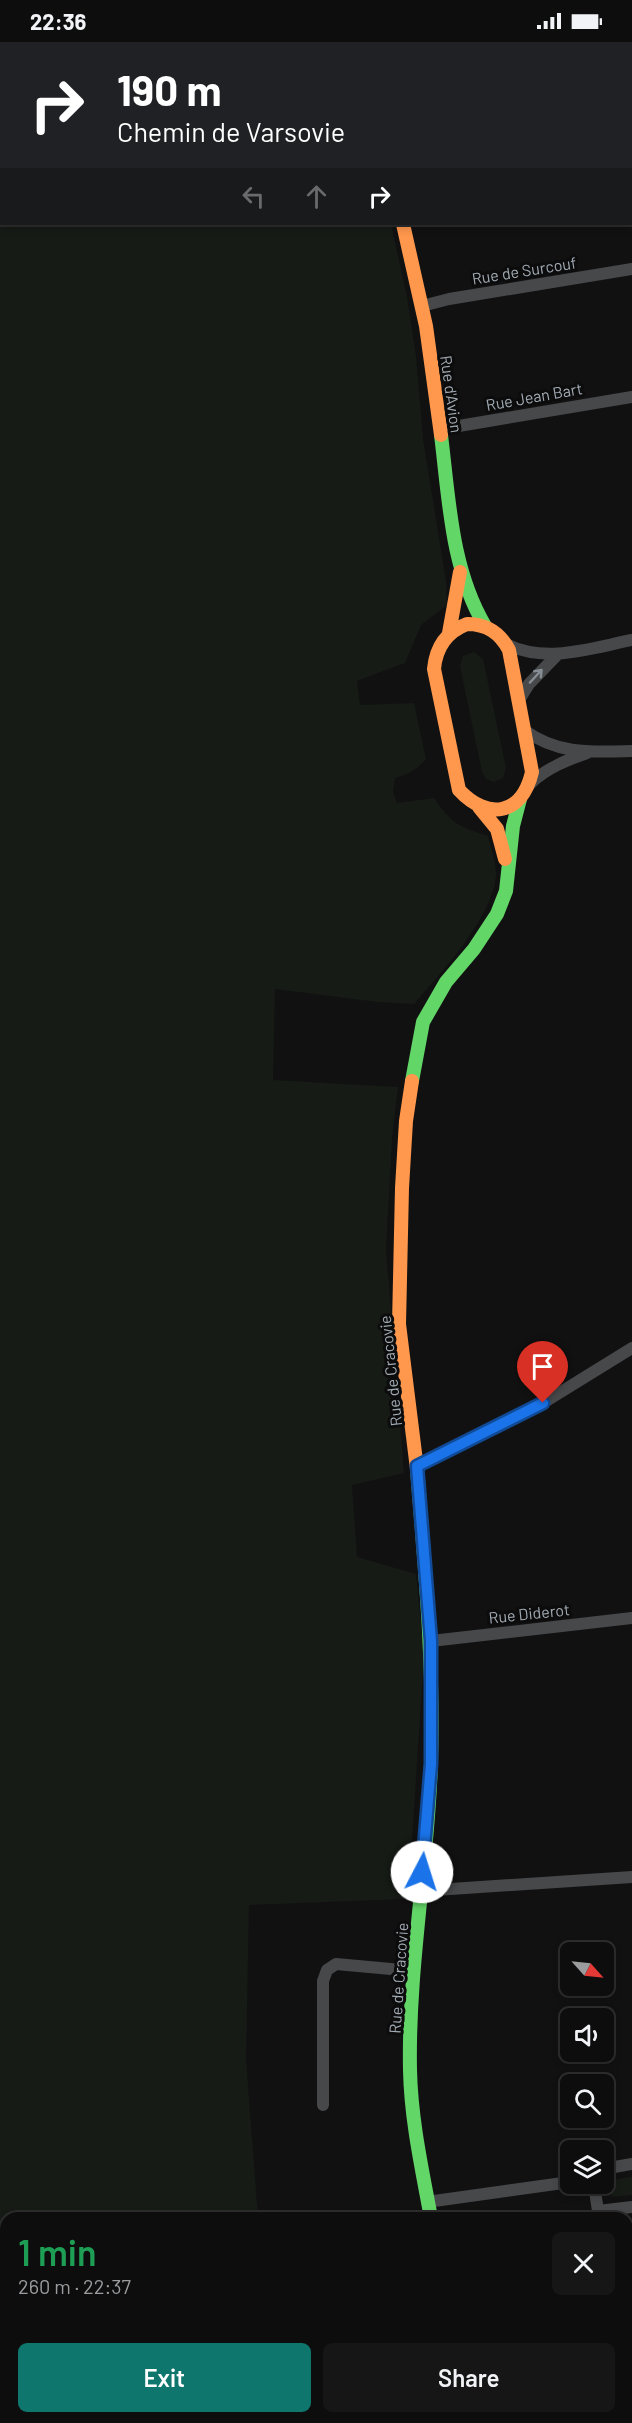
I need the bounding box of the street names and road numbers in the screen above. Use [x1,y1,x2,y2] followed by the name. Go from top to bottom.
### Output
[470,252,578,288] street label: Rue de Surcouf
[437,354,467,434] street label: Rue d'Avion
[484,378,584,414] street label: Rue Jean Bart
[375,1315,405,1427] street label: Rue de Cracovie
[487,1599,571,1627] street label: Rue Diderot
[385,1922,411,2034] street label: Rue de Cracovie

